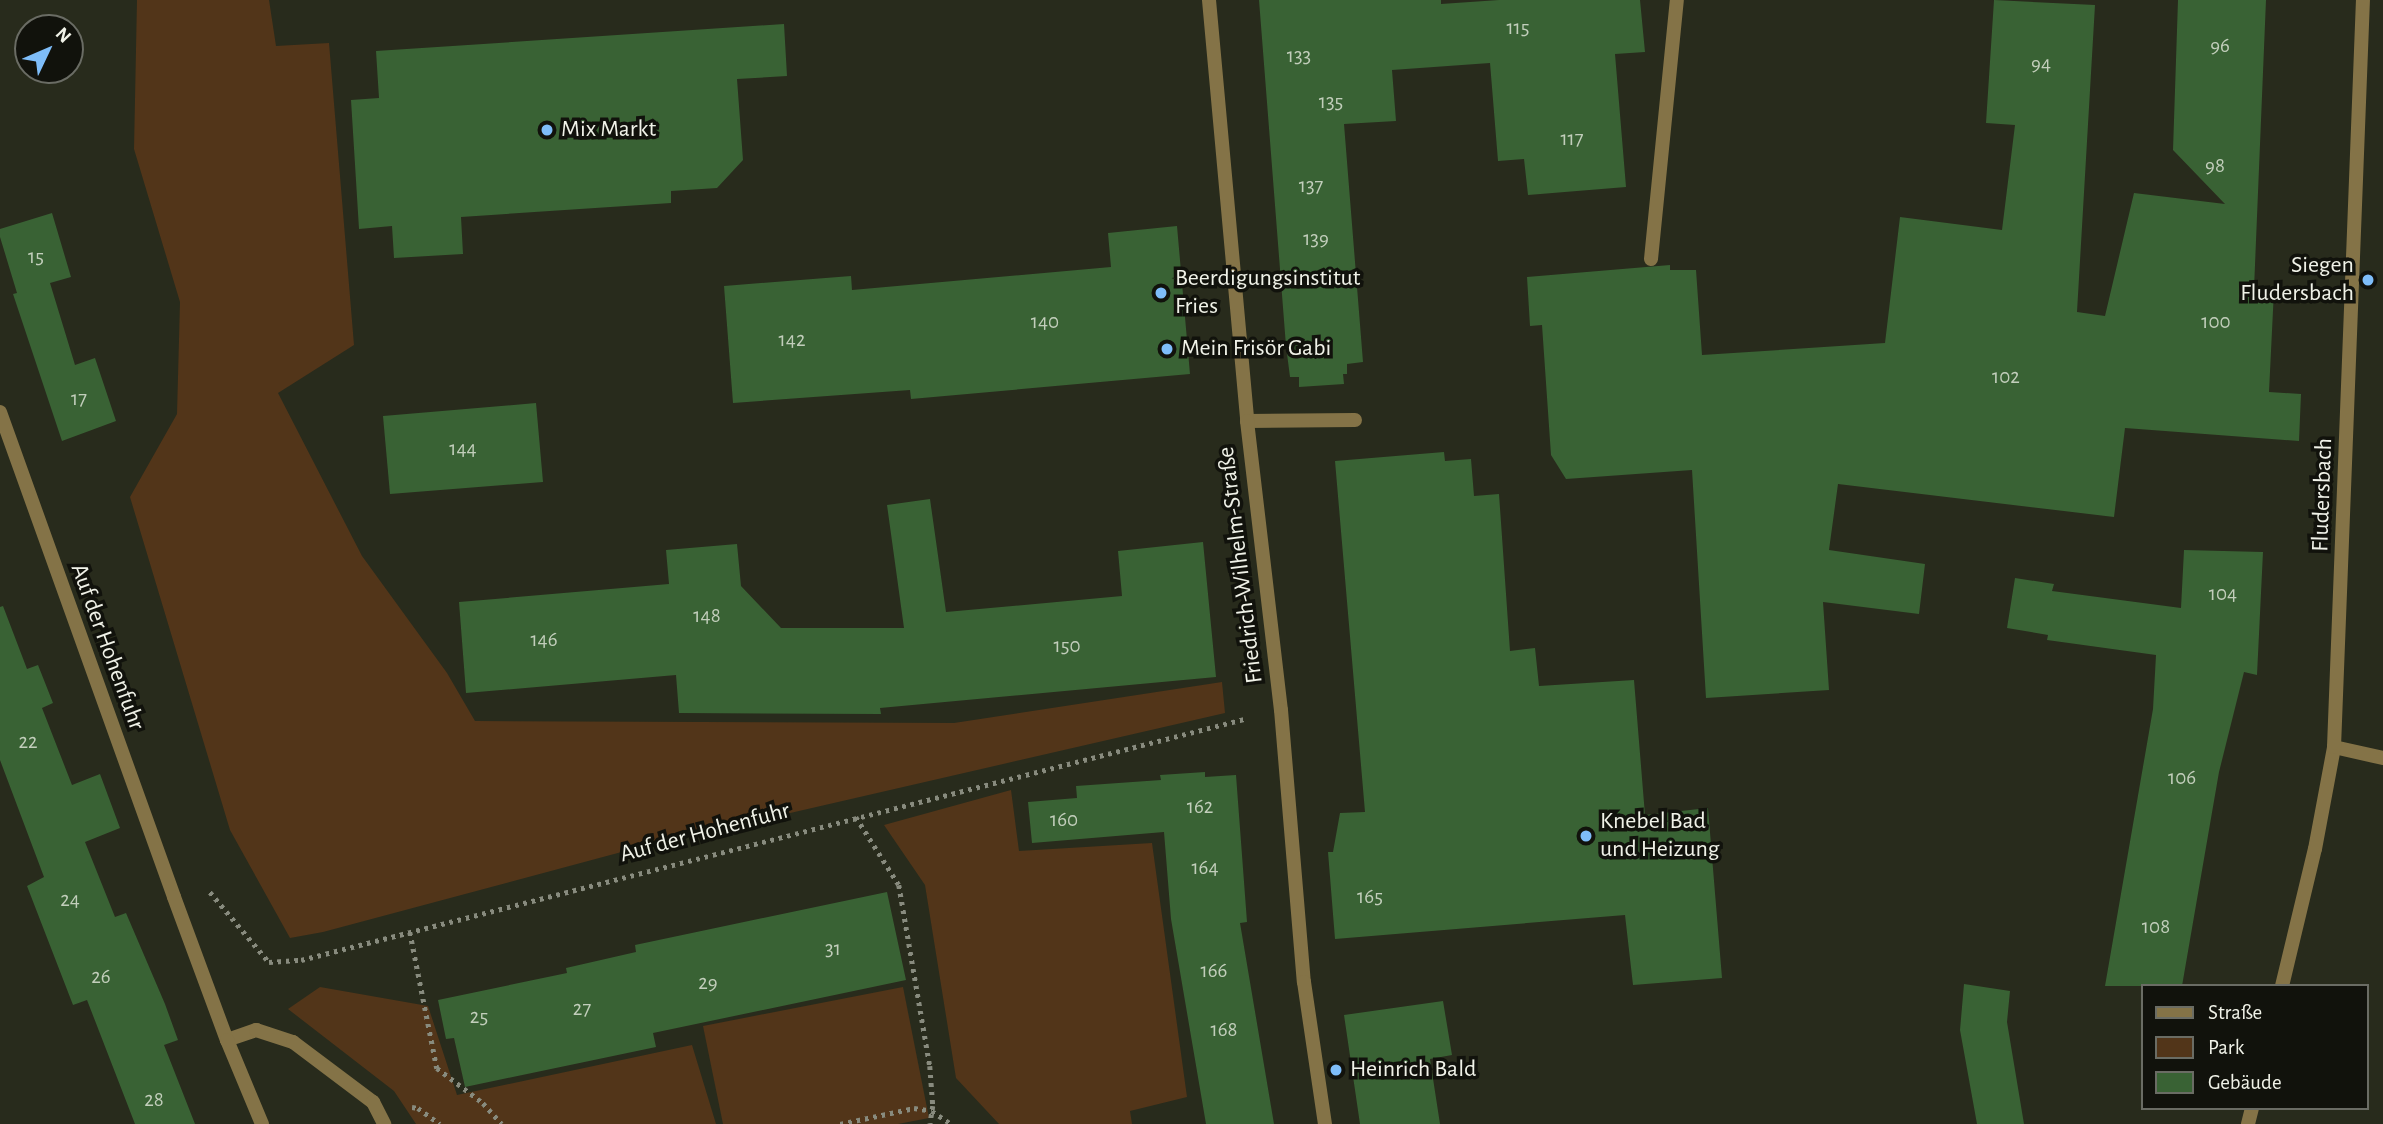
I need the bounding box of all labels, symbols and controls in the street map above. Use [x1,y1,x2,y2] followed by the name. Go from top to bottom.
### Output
[14,14,84,84] north arrow
[1506,15,1530,41] house number: 115
[52,24,74,47] text: N
[2210,33,2230,59] house number: 96
[1287,43,1311,69] house number: 133
[2031,51,2051,77] house number: 94
[1319,89,1343,115] house number: 135
[561,116,656,144] place label: Mix Markt
[539,122,555,138] marker: Mix Markt
[1560,126,1584,152] house number: 117
[2205,153,2225,179] house number: 98
[1299,173,1323,199] house number: 137
[1303,226,1329,252] house number: 139
[28,244,44,270] house number: 15
[2240,252,2354,308] place label: Siegen Fludersbach
[1175,265,1360,321] place label: Beerdigungsinstitut Fries
[2360,272,2376,288] marker: Siegen Fludersbach
[1153,285,1169,301] marker: Beerdigungsinstitut Fries
[1031,309,1059,335] house number: 140
[2201,309,2231,335] house number: 100
[779,327,805,353] house number: 142
[1181,335,1331,363] place label: Mein Frisör Gabi
[1159,341,1175,357] marker: Mein Frisör Gabi
[1992,364,2020,390] house number: 102
[71,386,87,412] house number: 17
[449,436,477,462] house number: 144
[2307,438,2339,552] street label: Fludersbach
[1212,445,1270,685] street label: Friedrich-Wilhelm-Straße
[64,560,150,734] street label: Auf der Hohenfuhr
[2209,581,2237,607] house number: 104
[693,603,721,629] house number: 148
[530,627,558,653] house number: 146
[1053,633,1081,659] house number: 150
[18,729,38,755] house number: 22
[2168,765,2196,791] house number: 106
[1187,794,1213,820] house number: 162
[617,796,793,870] street label: Auf der Hohenfuhr
[1050,807,1078,833] house number: 160
[1600,808,1720,864] place label: Knebel Bad und Heizung
[1578,828,1594,844] marker: Knebel Bad und Heizung
[1191,855,1219,881] house number: 164
[1357,884,1383,910] house number: 165
[60,887,80,913] house number: 24
[2142,914,2170,940] house number: 108
[825,936,841,962] house number: 31
[1201,958,1227,984] house number: 166
[91,964,111,990] house number: 26
[698,970,718,996] house number: 29
[2142,984,2369,1110] legend
[573,996,591,1022] house number: 27
[2208,1002,2262,1023] text: Straße
[470,1004,488,1030] house number: 25
[1210,1017,1238,1043] house number: 168
[2208,1037,2244,1058] text: Park
[1350,1056,1477,1084] place label: Heinrich Bald
[1328,1062,1344,1078] marker: Heinrich Bald
[2208,1072,2282,1093] text: Gebäude
[144,1087,164,1113] house number: 28

